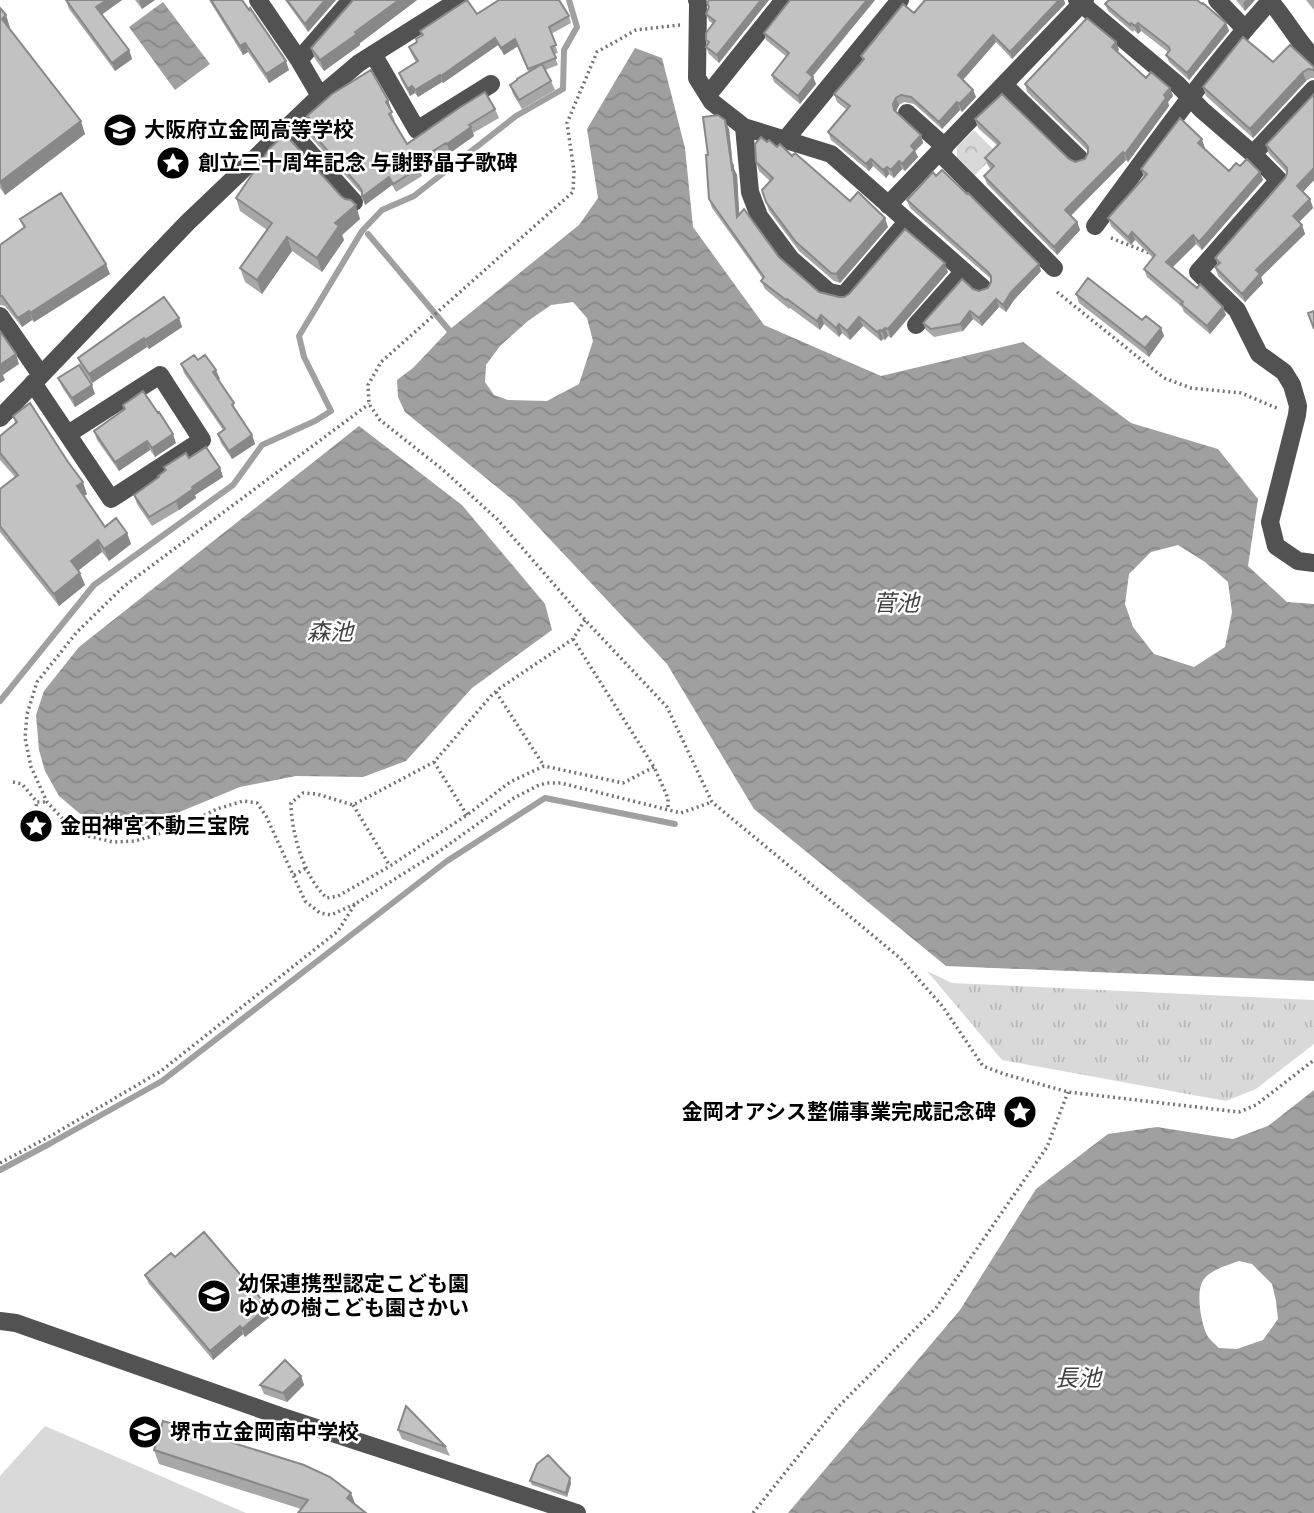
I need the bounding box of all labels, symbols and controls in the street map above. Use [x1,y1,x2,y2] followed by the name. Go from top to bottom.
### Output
[101,111,139,149] school or university icon: 大阪府立金岡高等学校
[144,115,354,144] place label: 大阪府立金岡高等学校
[154,144,192,182] place icon: 創立三十周年記念 与謝野晶子歌碑
[198,148,517,177] place label: 創立三十周年記念 与謝野晶子歌碑
[873,587,921,619] water label: 菅池
[307,616,355,648] water label: 森池
[17,807,55,845] place icon: 金田神宮不動三宝院
[60,811,249,840] place label: 金田神宮不動三宝院
[1001,1093,1039,1131] place icon: 金岡オアシス整備事業完成記念碑
[682,1097,996,1126] place label: 金岡オアシス整備事業完成記念碑
[238,1269,469,1322] place label: 幼保連携型認定こども園 ゆめの樹こども園さかい
[195,1277,233,1315] school or university icon: 幼保連携型認定こども園 ゆめの樹こども園さかい
[1055,1362,1103,1394] water label: 長池
[126,1413,164,1451] school or university icon: 堺市立金岡南中学校
[170,1417,359,1446] place label: 堺市立金岡南中学校

